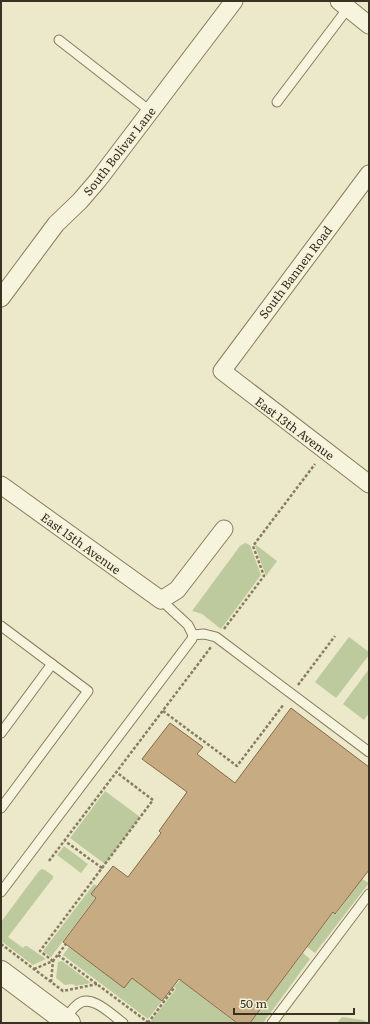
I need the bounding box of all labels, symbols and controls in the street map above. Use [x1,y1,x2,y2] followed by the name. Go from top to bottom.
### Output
[79,103,159,199] street label: South Bolivar Lane
[254,221,336,322] street label: South Bannen Road
[252,392,338,464] street label: East 13th Avenue
[37,508,125,578] street label: East 15th Avenue
[234,990,354,1016] scale bar
[240,994,267,1012] text: 50 m

